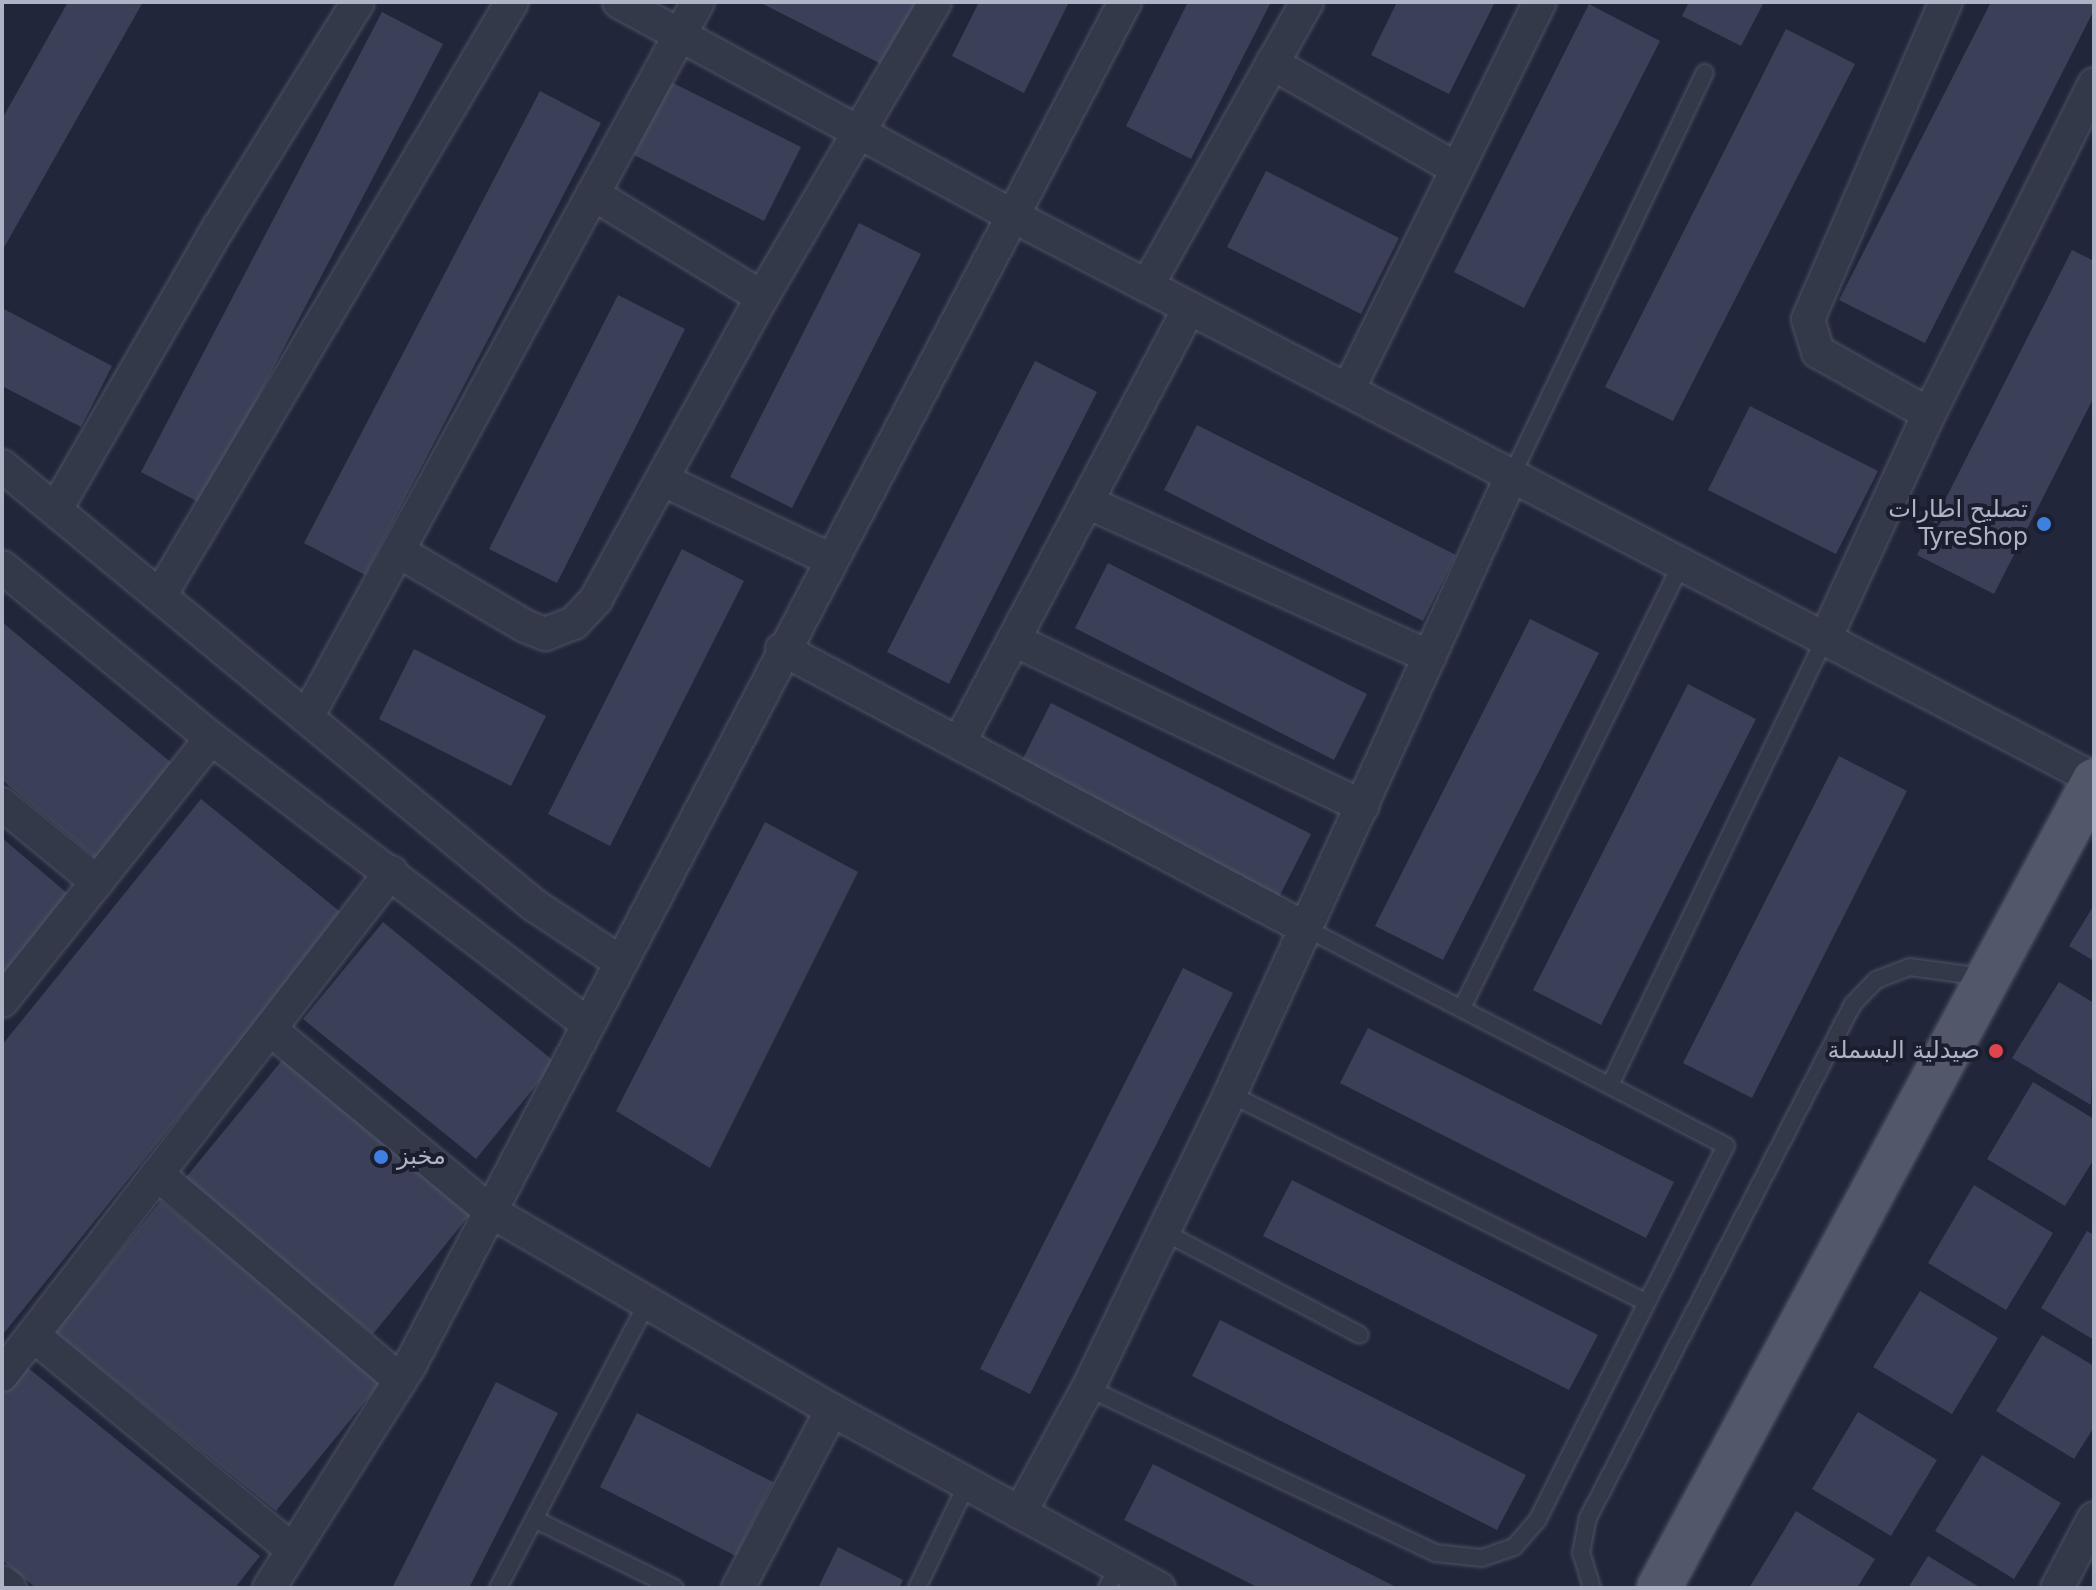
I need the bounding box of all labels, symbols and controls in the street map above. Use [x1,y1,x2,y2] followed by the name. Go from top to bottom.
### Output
[1888,496,2028,552] place label: تصليح اطارات TyreShop
[2035,515,2053,533] marker: تصليح اطارات TyreShop
[1827,1037,1980,1065] place label: صيدلية البسملة
[1987,1042,2005,1060] marker: صيدلية البسملة
[397,1143,446,1171] place label: مخبز
[372,1148,390,1166] marker: مخبز

